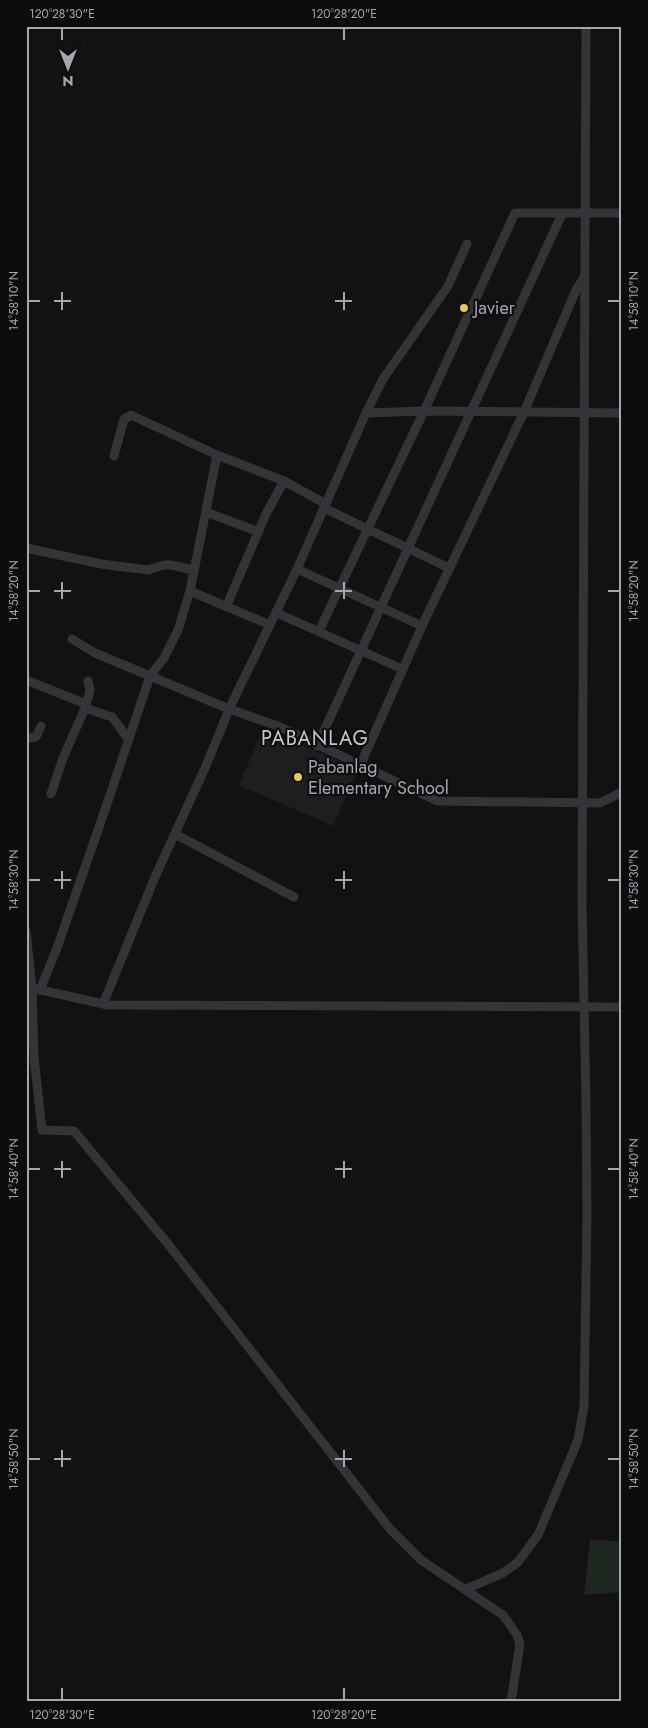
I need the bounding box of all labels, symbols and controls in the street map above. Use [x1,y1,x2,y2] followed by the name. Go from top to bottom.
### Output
[29,5,95,23] text: 120°28'30"E
[311,5,377,23] text: 120°28'20"E
[42,42,92,92] north arrow
[62,71,74,91] text: N
[5,271,23,331] text: 14°58'10"N
[625,271,643,331] text: 14°58'10"N
[472,295,516,321] place label: Javier
[458,302,470,314] marker: Javier
[5,560,23,622] text: 14°58'20"N
[625,560,643,622] text: 14°58'20"N
[261,724,369,753] district label: PABANLAG
[308,754,449,801] place label: Pabanlag Elementary School
[292,771,304,783] marker: Pabanlag Elementary School
[5,849,23,911] text: 14°58'30"N
[625,849,643,911] text: 14°58'30"N
[5,1138,23,1200] text: 14°58'40"N
[625,1138,643,1200] text: 14°58'40"N
[5,1428,23,1490] text: 14°58'50"N
[625,1428,643,1490] text: 14°58'50"N
[29,1706,95,1724] text: 120°28'30"E
[311,1706,377,1724] text: 120°28'20"E

